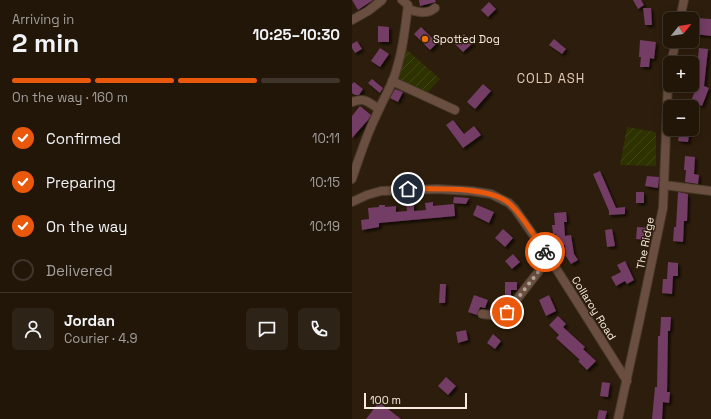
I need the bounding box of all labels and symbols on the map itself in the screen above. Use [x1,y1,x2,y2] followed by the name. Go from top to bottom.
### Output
[663,12,699,48] north arrow
[433,32,500,46] place label: Spotted Dog
[420,34,430,44] marker: Spotted Dog
[517,70,585,87] district label: COLD ASH
[391,172,425,206] pin
[633,216,657,270] street label: The Ridge
[525,232,565,272] courier
[569,273,619,343] street label: Collaroy Road
[490,295,524,329] pin
[364,391,467,410] scale bar

